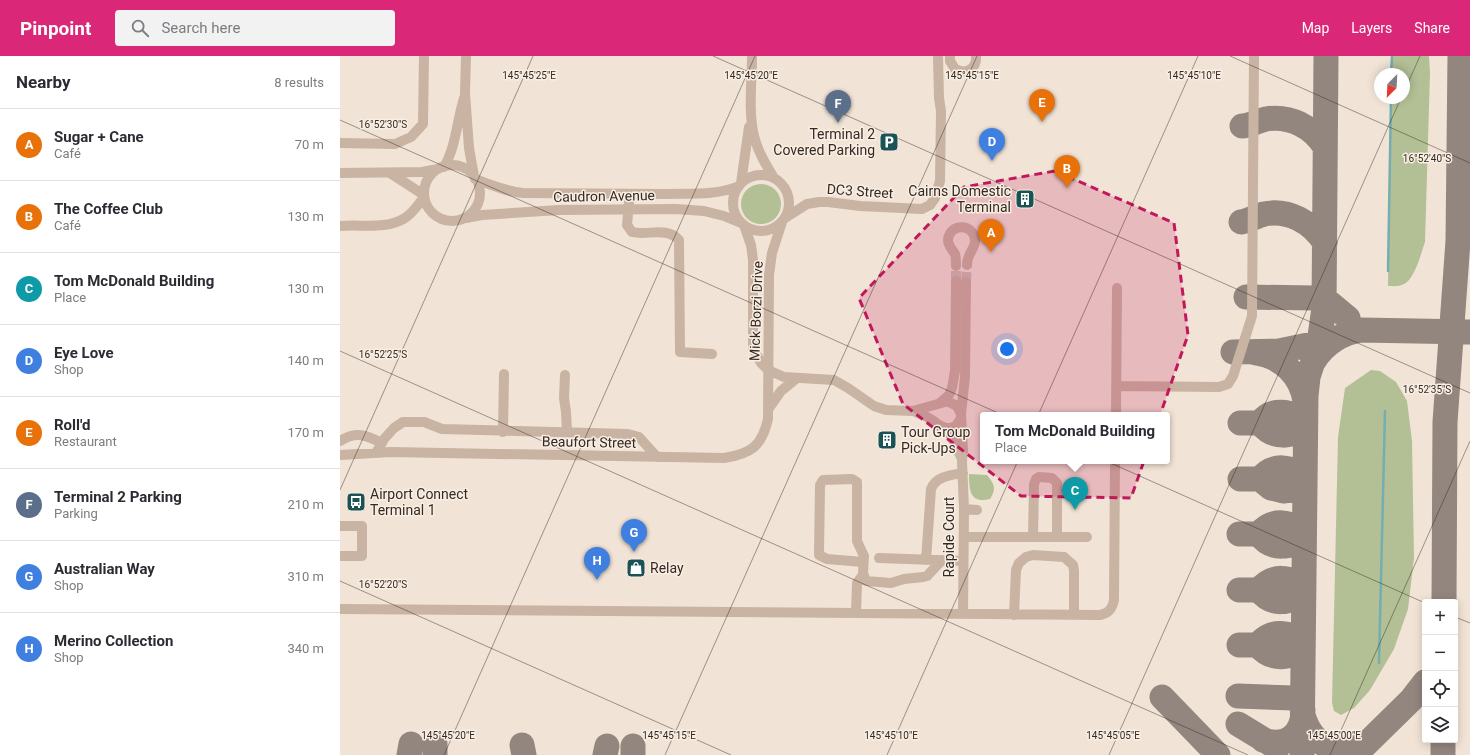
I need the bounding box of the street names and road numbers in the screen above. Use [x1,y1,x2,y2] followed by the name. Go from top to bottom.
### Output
[826,181,894,201] street label: DC3 Street
[553,187,655,205] street label: Caudron Avenue
[746,261,766,361] street label: Mick Borzi Drive
[542,433,637,451] street label: Beaufort Street
[941,496,957,577] street label: Rapide Court

